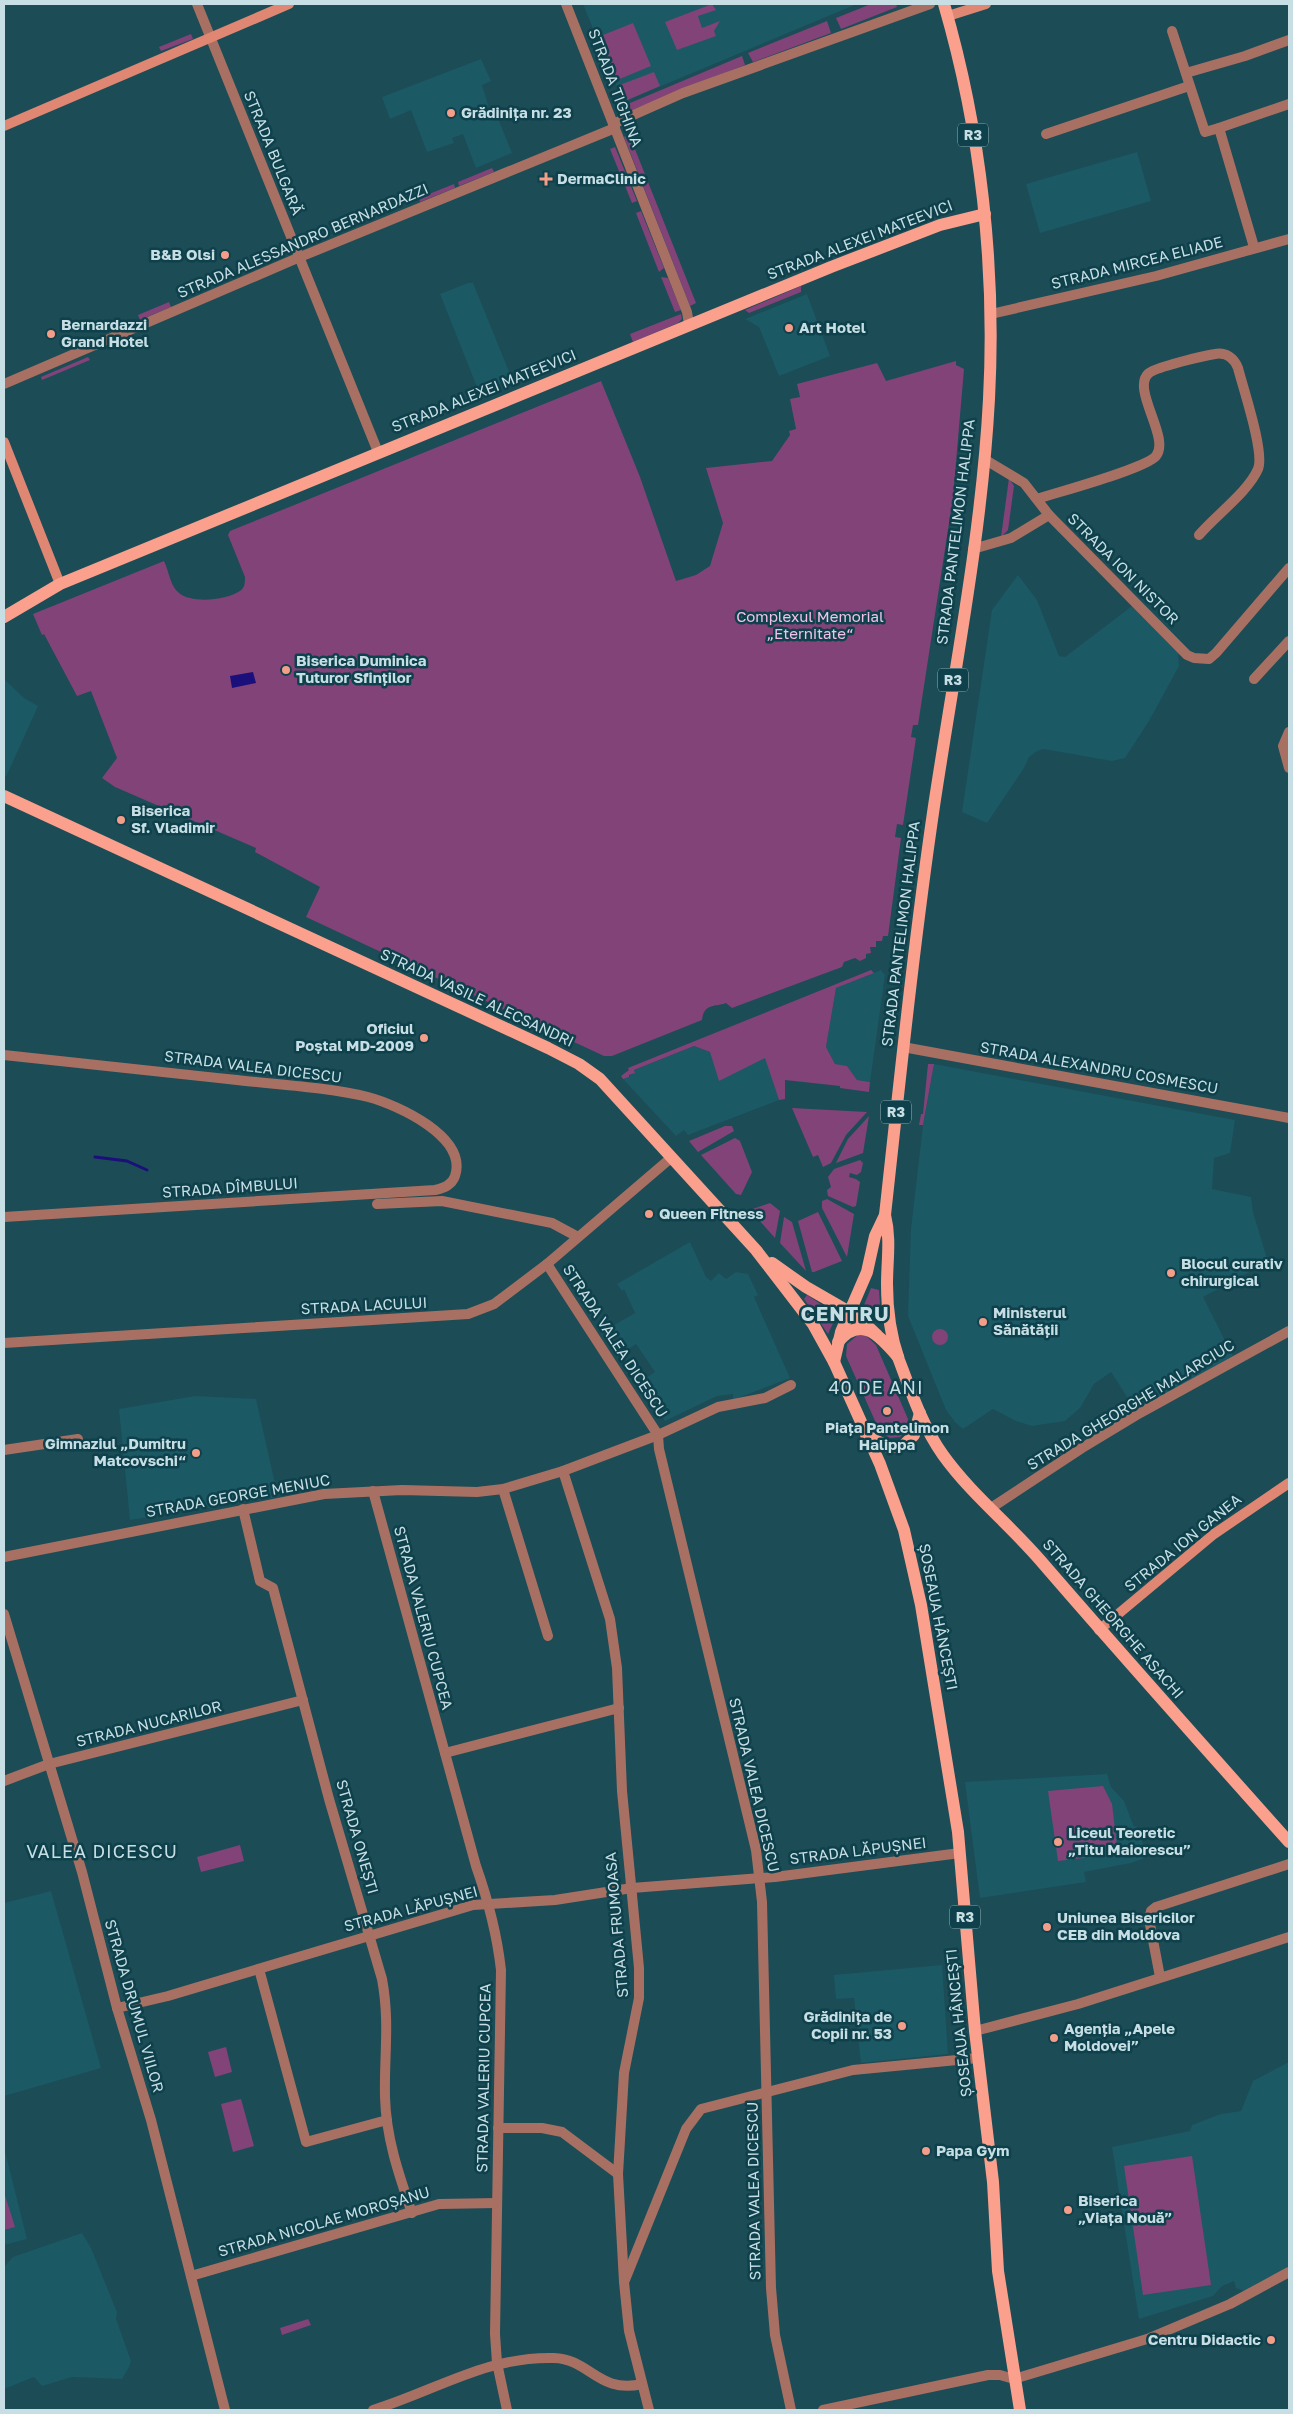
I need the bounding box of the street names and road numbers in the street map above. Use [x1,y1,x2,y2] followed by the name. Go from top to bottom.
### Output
[585,26,647,149] street label: STRADA TIGHINA
[241,88,307,217] street label: STRADA BULGARĂ
[958,124,988,146] road number: R3
[174,179,431,301] street label: STRADA ALESSANDRO BERNARDAZZI
[764,195,955,283] street label: STRADA ALEXEI MATEEVICI
[1049,232,1224,292] street label: STRADA MIRCEA ELIADE
[389,345,579,435] street label: STRADA ALEXEI MATEEVICI
[932,418,978,646] street label: STRADA PANTELIMON HALIPPA
[1064,509,1183,628] street label: STRADA ION NISTOR
[938,668,968,692] road number: R3
[877,820,923,1048] street label: STRADA PANTELIMON HALIPPA
[378,944,577,1050] street label: STRADA VASILE ALECSANDRI
[979,1037,1220,1097] street label: STRADA ALEXANDRU COSMESCU
[163,1046,343,1086] street label: STRADA VALEA DICESCU
[881,1100,911,1124] road number: R3
[162,1173,298,1201] street label: STRADA DÎMBULUI
[560,1261,672,1420] street label: STRADA VALEA DICESCU
[300,1293,428,1317] street label: STRADA LACULUI
[1024,1335,1237,1473] street label: STRADA GHEORGHE MALARCIUC
[144,1470,331,1520] street label: STRADA GEORGE MENIUC
[1120,1490,1244,1595] street label: STRADA ION GANEA
[391,1524,457,1712] street label: STRADA VALERIU CUPCEA
[1040,1535,1188,1702] street label: STRADA GHEORGHE ASACHI
[916,1542,962,1692] street label: ȘOSEAUA HÂNCEȘTI
[74,1696,223,1750] street label: STRADA NUCARILOR
[726,1696,784,1874] street label: STRADA VALEA DICESCU
[333,1777,383,1896] street label: STRADA ONEȘTI
[788,1833,927,1867] street label: STRADA LĂPUȘNEI
[601,1852,631,1999] street label: STRADA FRUMOASA
[342,1882,480,1935] street label: STRADA LĂPUȘNEI
[950,1905,980,1928] road number: R3
[102,1917,168,2094] street label: STRADA DRUMUL VIILOR
[941,1948,975,2098] street label: ȘOSEAUA HÂNCEȘTI
[472,1983,494,2173] street label: STRADA VALERIU CUPCEA
[742,2102,764,2280] street label: STRADA VALEA DICESCU
[216,2182,432,2260] street label: STRADA NICOLAE MOROȘANU

